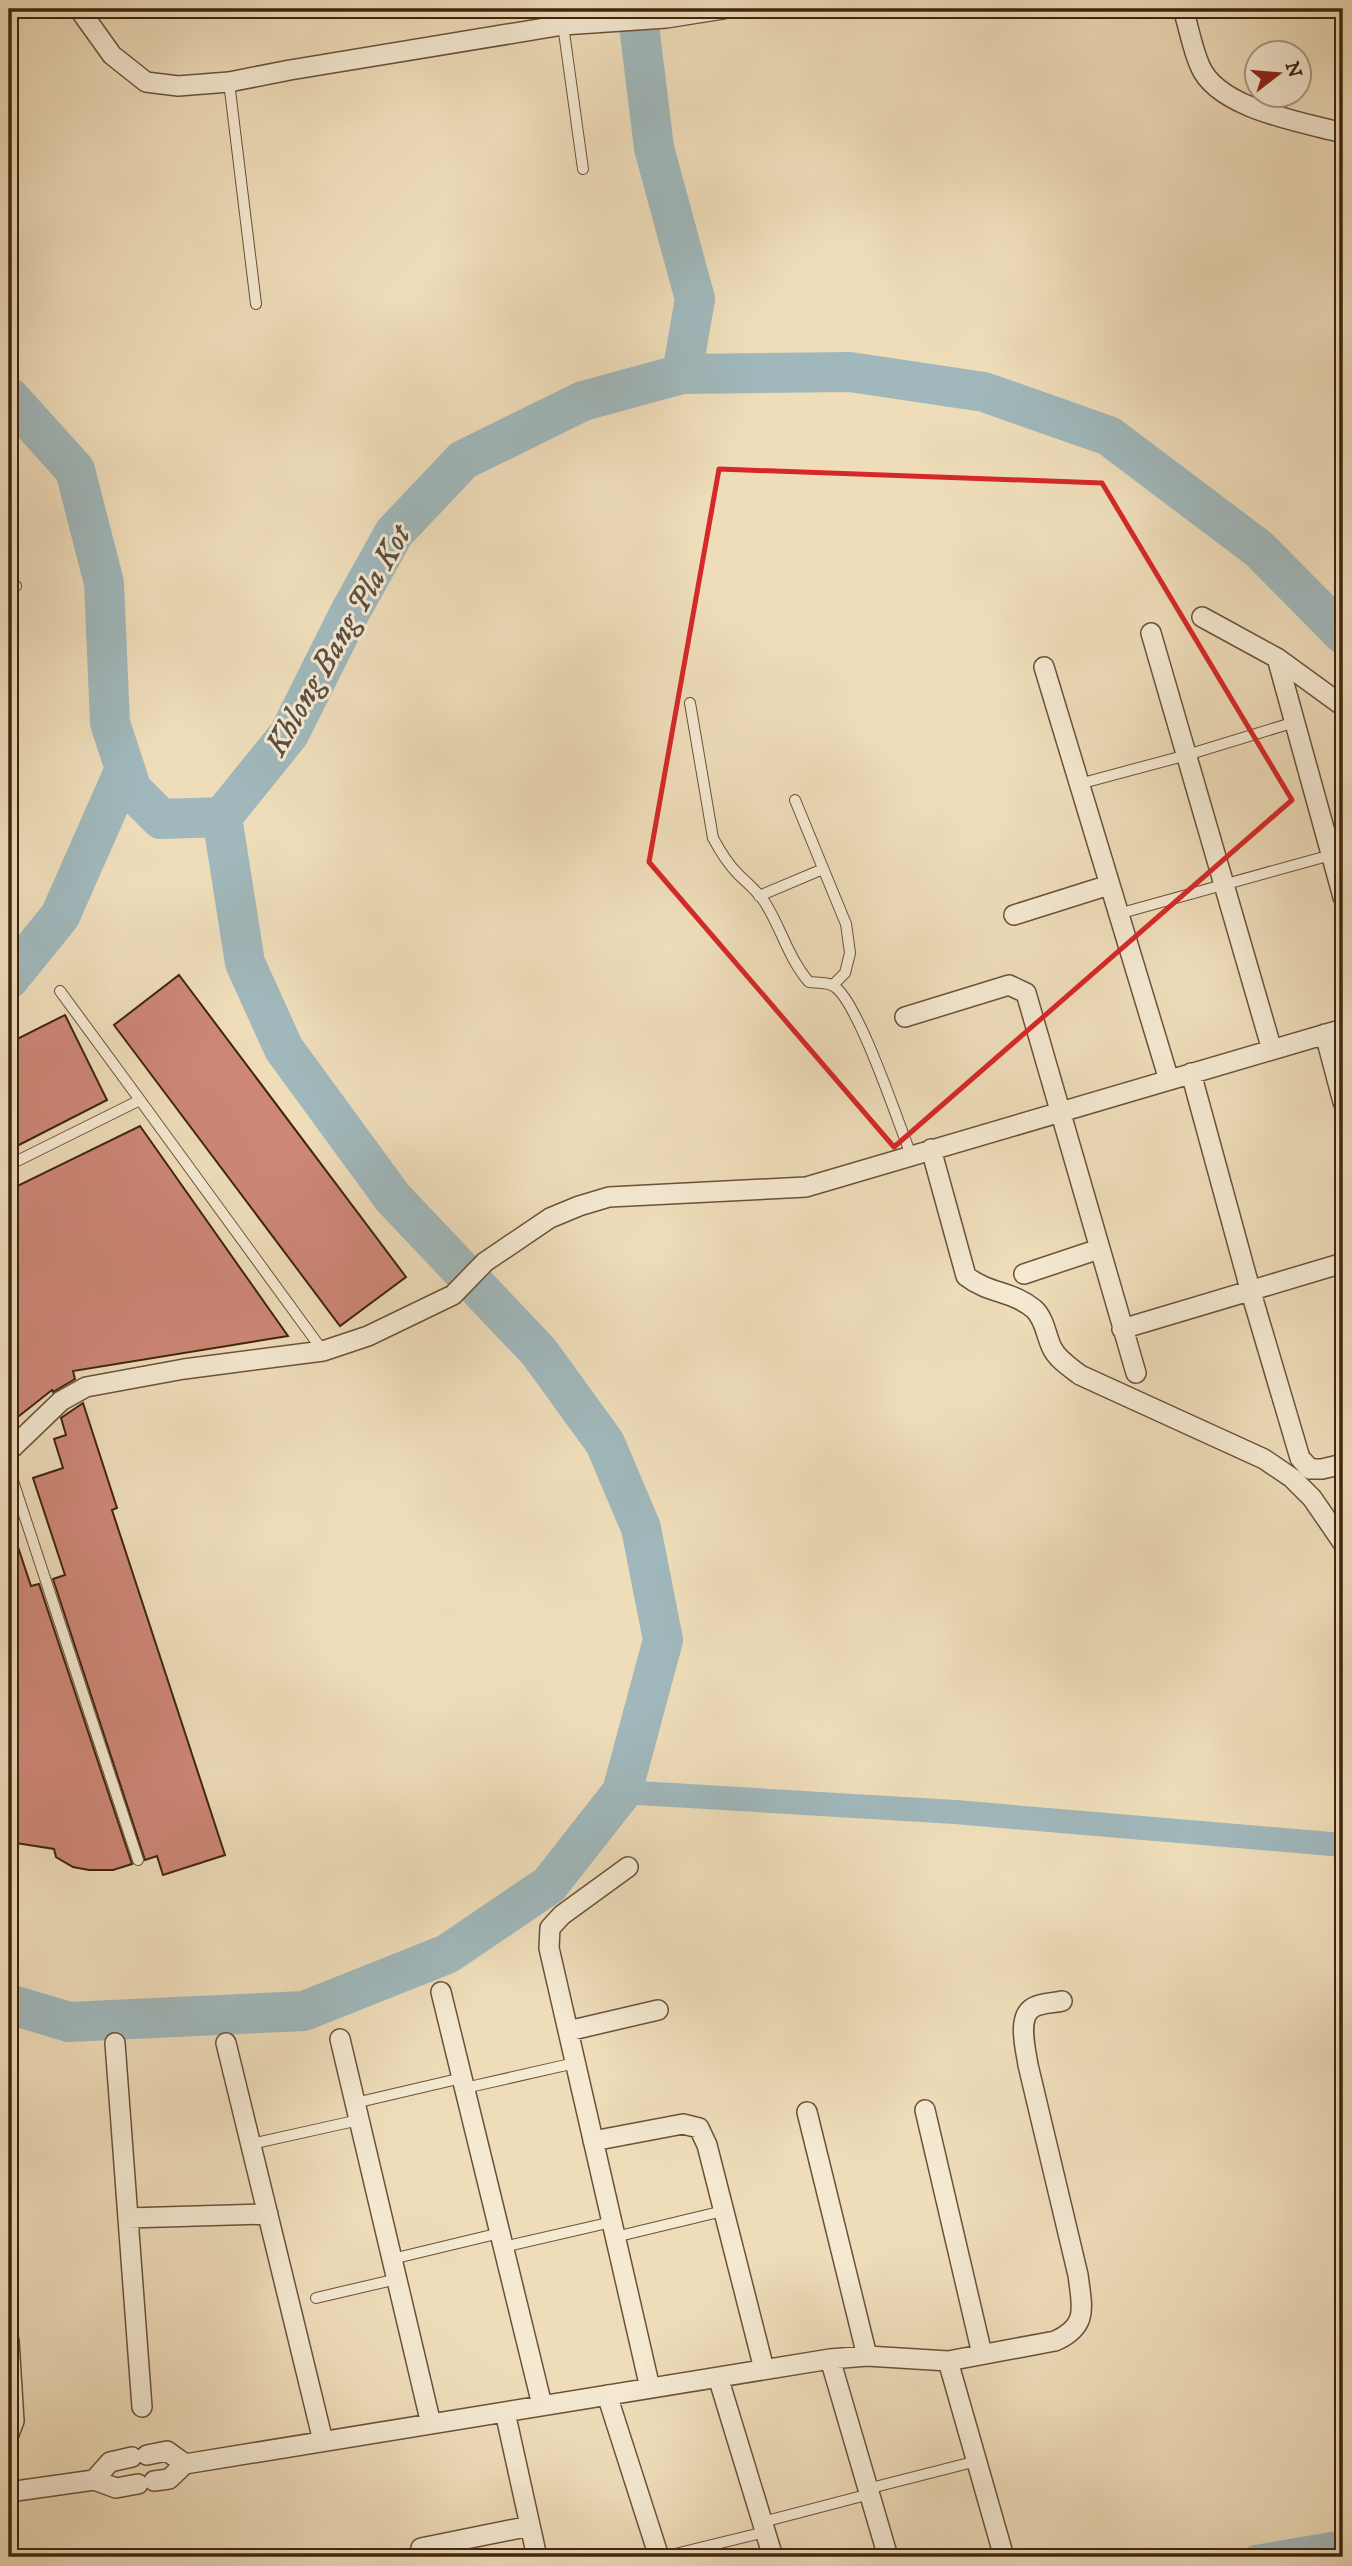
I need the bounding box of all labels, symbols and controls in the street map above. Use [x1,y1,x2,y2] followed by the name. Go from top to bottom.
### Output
[1244,38,1314,108] north arrow
[1280,59,1306,81] text: N
[256,517,422,764] water label: Khlong Bang Pla Kot

